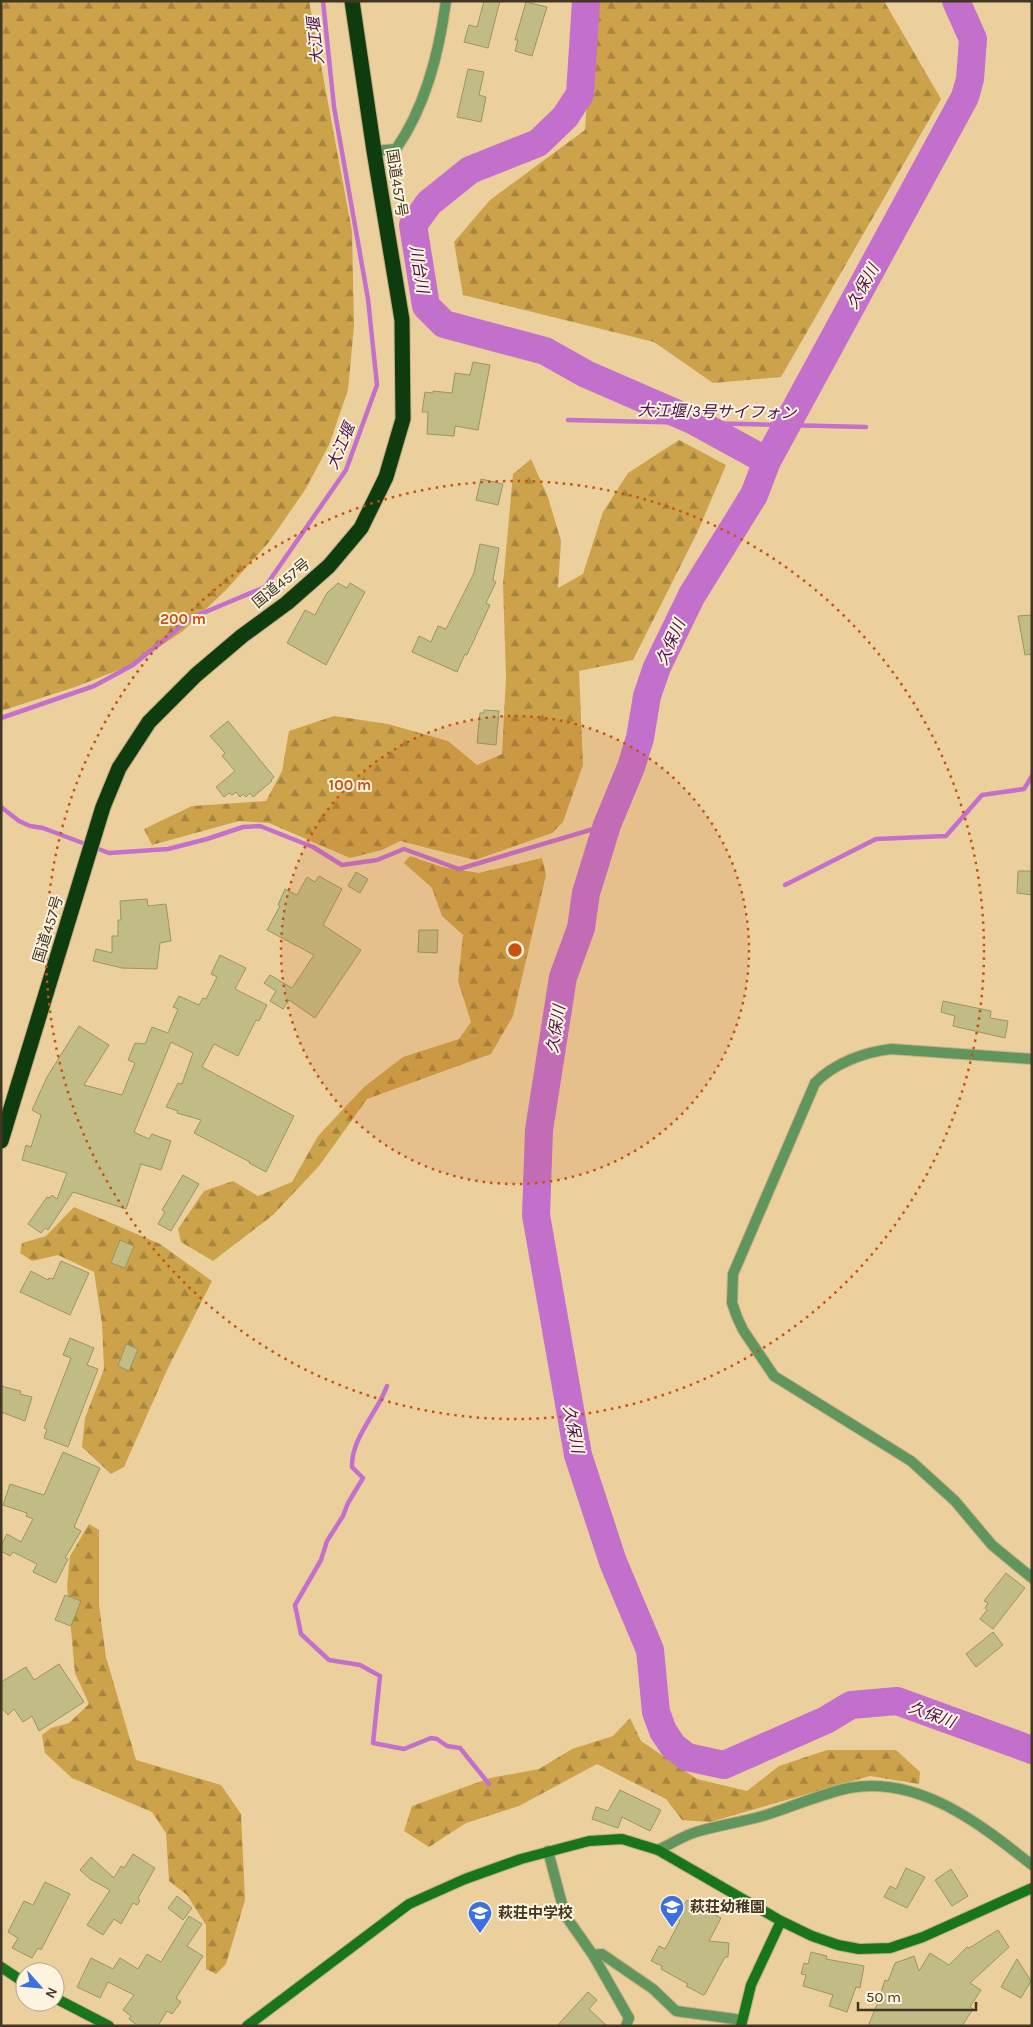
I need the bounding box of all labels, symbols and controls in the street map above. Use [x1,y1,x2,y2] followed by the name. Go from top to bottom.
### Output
[303,13,327,66] water label: 大江堰
[383,148,411,218] street label: 国道457号
[406,244,433,296] water label: 川台川
[842,259,883,312] water label: 久保川
[637,401,798,422] water label: 大江堰/3号サイフォン
[322,418,360,472] water label: 大江堰
[249,554,313,612] street label: 国道457号
[160,610,206,628] text: 200 m
[652,615,690,668] water label: 久保川
[329,776,371,794] text: 100 m
[29,893,67,965] street label: 国道457号
[506,941,524,959] centre of rings
[542,1002,569,1054] water label: 久保川
[560,1404,588,1456] water label: 久保川
[906,1697,960,1732] water label: 久保川
[659,1894,685,1928] school or university icon: 萩荘幼稚園
[690,1898,765,1916] place label: 萩荘幼稚園
[467,1900,493,1934] school or university icon: 萩荘中学校
[498,1904,573,1922] place label: 萩荘中学校
[15,1962,65,2012] north arrow
[858,1980,976,2012] scale bar
[41,1984,61,2001] text: N
[866,1988,901,2006] text: 50 m

